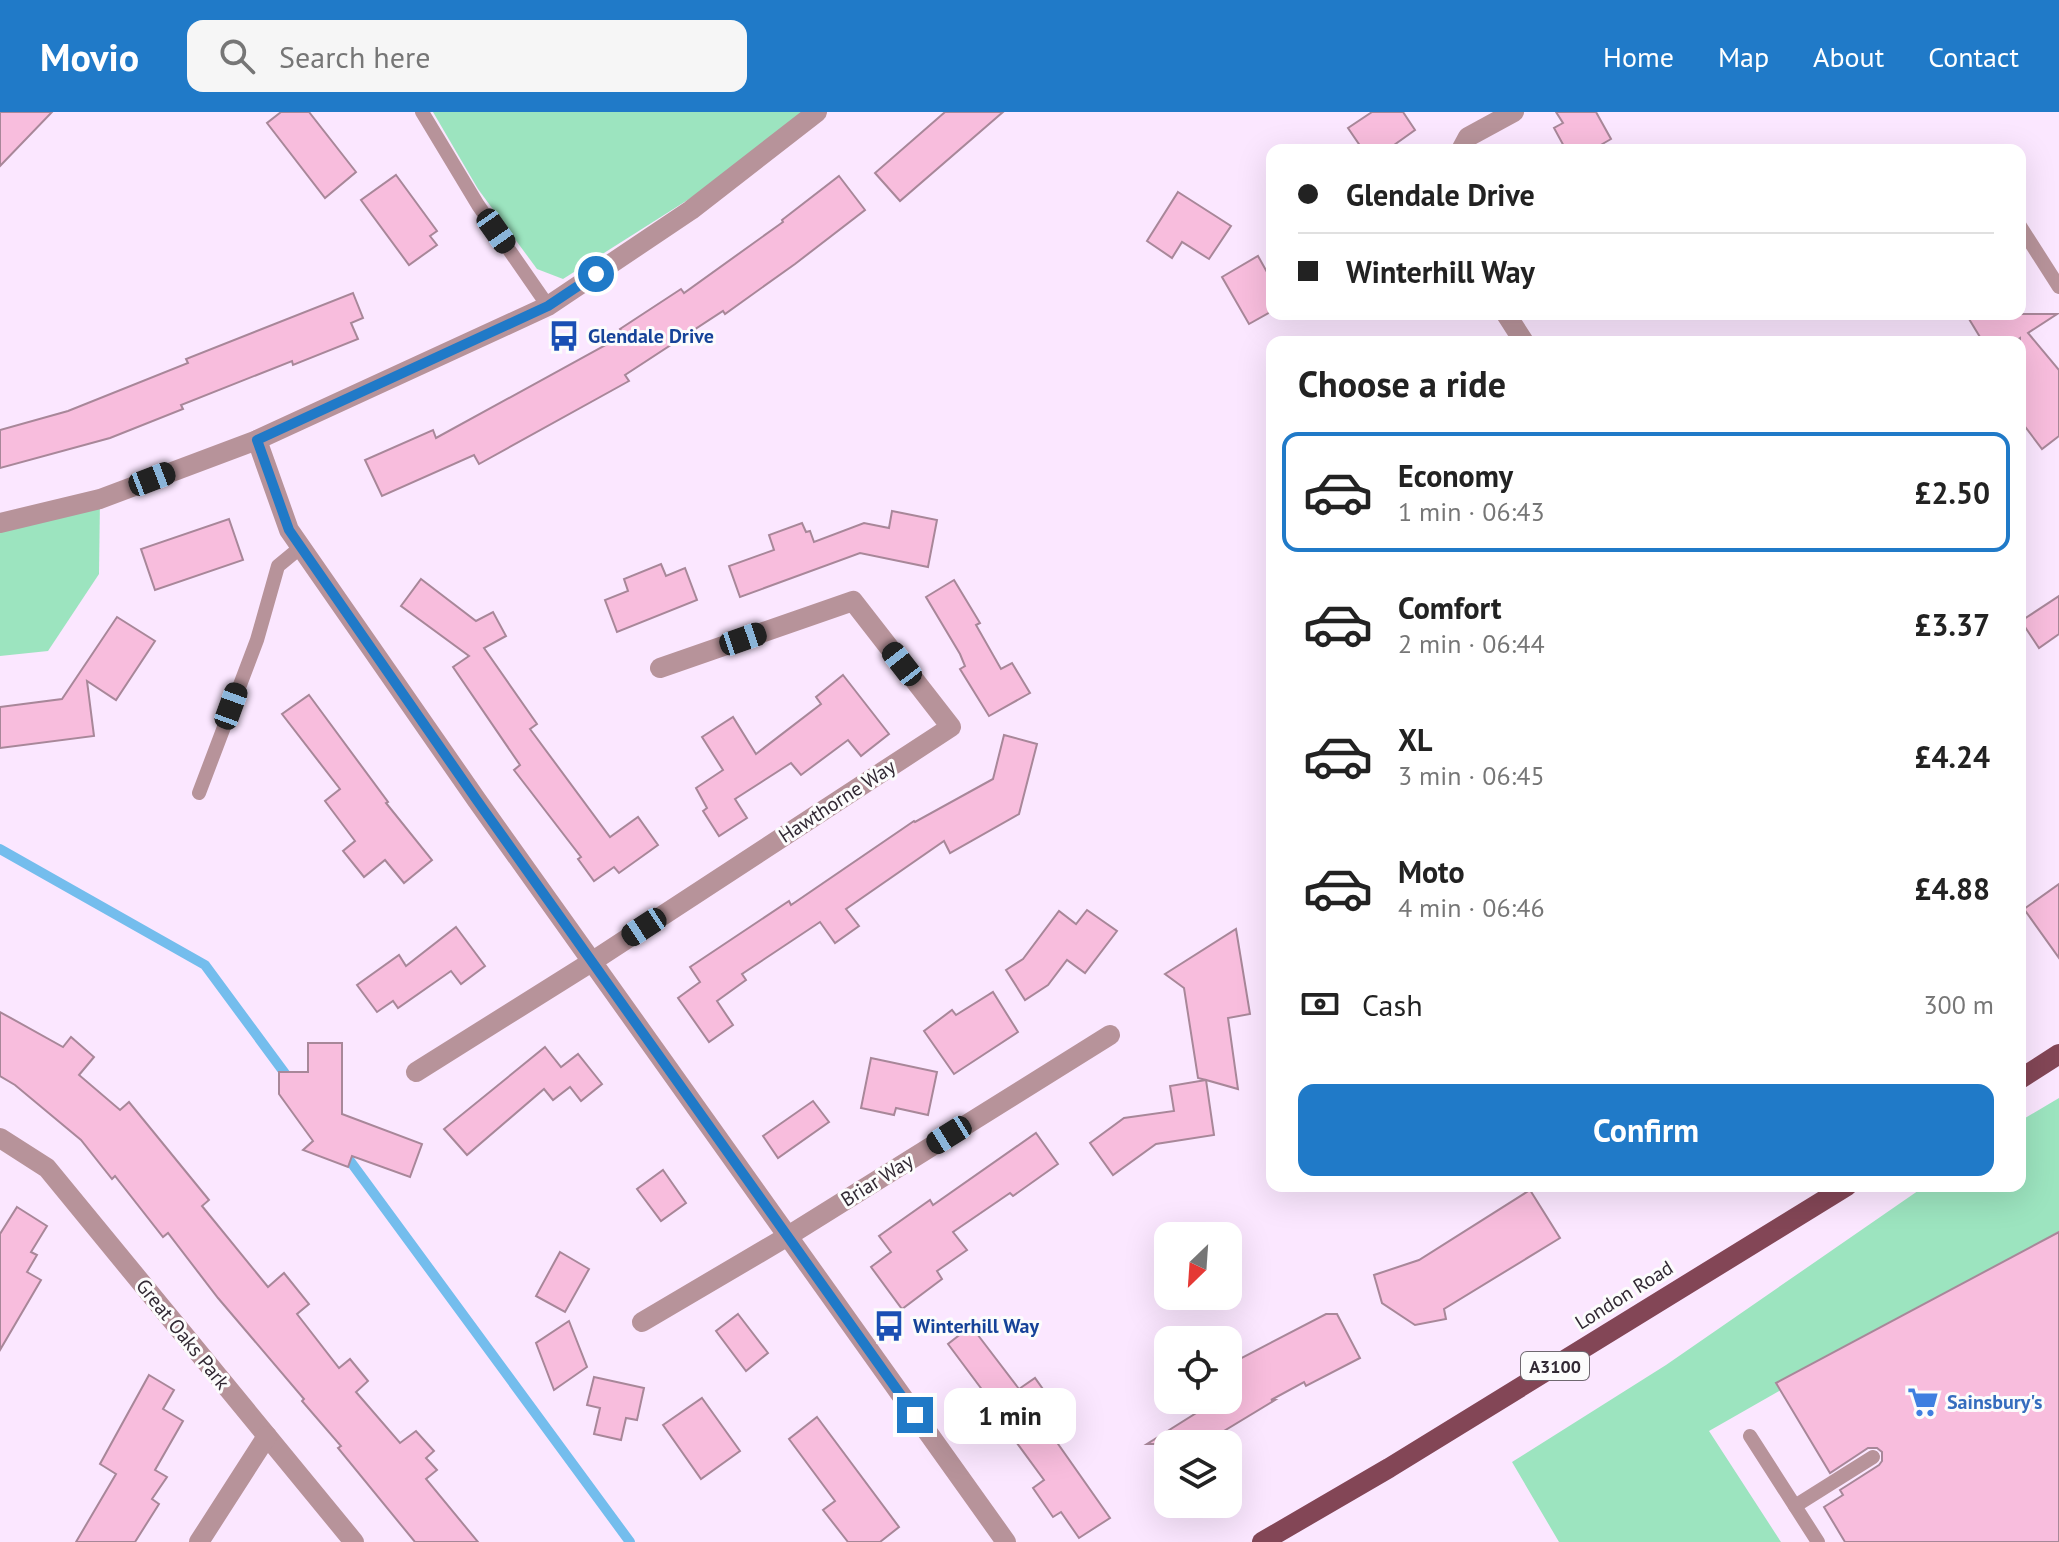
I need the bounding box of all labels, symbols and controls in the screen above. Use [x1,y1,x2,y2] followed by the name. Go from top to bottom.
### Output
[187,20,747,92] search box
[40,32,139,81] text: Movio
[215,34,259,78] icon: search
[279,37,430,76] text: Search here
[1603,38,1674,75] text: Home
[1718,38,1769,75] text: Map
[1813,38,1884,75] text: About
[1928,38,2019,75] text: Contact
[1346,175,1535,214] text: Glendale Drive
[472,204,520,258] car
[1346,252,1535,291] text: Winterhill Way
[578,256,614,292] route start
[547,319,581,353] bus stop icon: Glendale Drive
[588,323,714,349] place label: Glendale Drive
[1298,360,1506,407] text: Choose a ride
[1302,456,1374,528] icon: car
[1398,456,1513,495] text: Economy
[125,459,179,499] car
[1915,473,1990,512] text: £2.50
[1398,495,1545,528] text: 1 min · 06:43
[1302,588,1374,660] icon: car
[1398,588,1501,627] text: Comfort
[1915,605,1990,644] text: £3.37
[716,620,770,658] car
[1398,627,1545,660] text: 2 min · 06:44
[878,638,926,690] car
[212,679,250,733] car
[1302,720,1374,792] icon: car
[1398,720,1432,759] text: XL
[1915,737,1990,776] text: £4.24
[774,753,901,848] street label: Hawthorne Way
[1398,759,1545,792] text: 3 min · 06:45
[1302,852,1374,924] icon: car
[1398,852,1465,891] text: Moto
[1915,869,1990,908] text: £4.88
[1398,891,1545,924] text: 4 min · 06:46
[617,904,671,950] car
[1298,982,1342,1026] icon: cash
[1362,985,1423,1024] text: Cash
[1923,988,1994,1021] text: 300 m
[1298,1084,1994,1176] button: Confirm
[922,1112,976,1158] car
[836,1147,919,1212] street label: Briar Way
[1154,1222,1242,1310] north arrow
[1154,1222,1242,1518] map controls
[1570,1255,1678,1335] street label: London Road
[130,1273,236,1395] street label: Great Oaks Park
[872,1309,906,1343] bus stop icon: Winterhill Way
[913,1313,1039,1339] place label: Winterhill Way
[1154,1326,1242,1414] button: locate
[1521,1352,1589,1380] road number: A3100
[1906,1385,1940,1419] supermarket icon: Sainsbury's
[943,1387,1075,1443] callout: 1 min
[1947,1389,2042,1415] place label: Sainsbury's
[897,1397,933,1433] route end
[978,1399,1042,1432] text: 1 min
[1154,1430,1242,1518] button: layers

